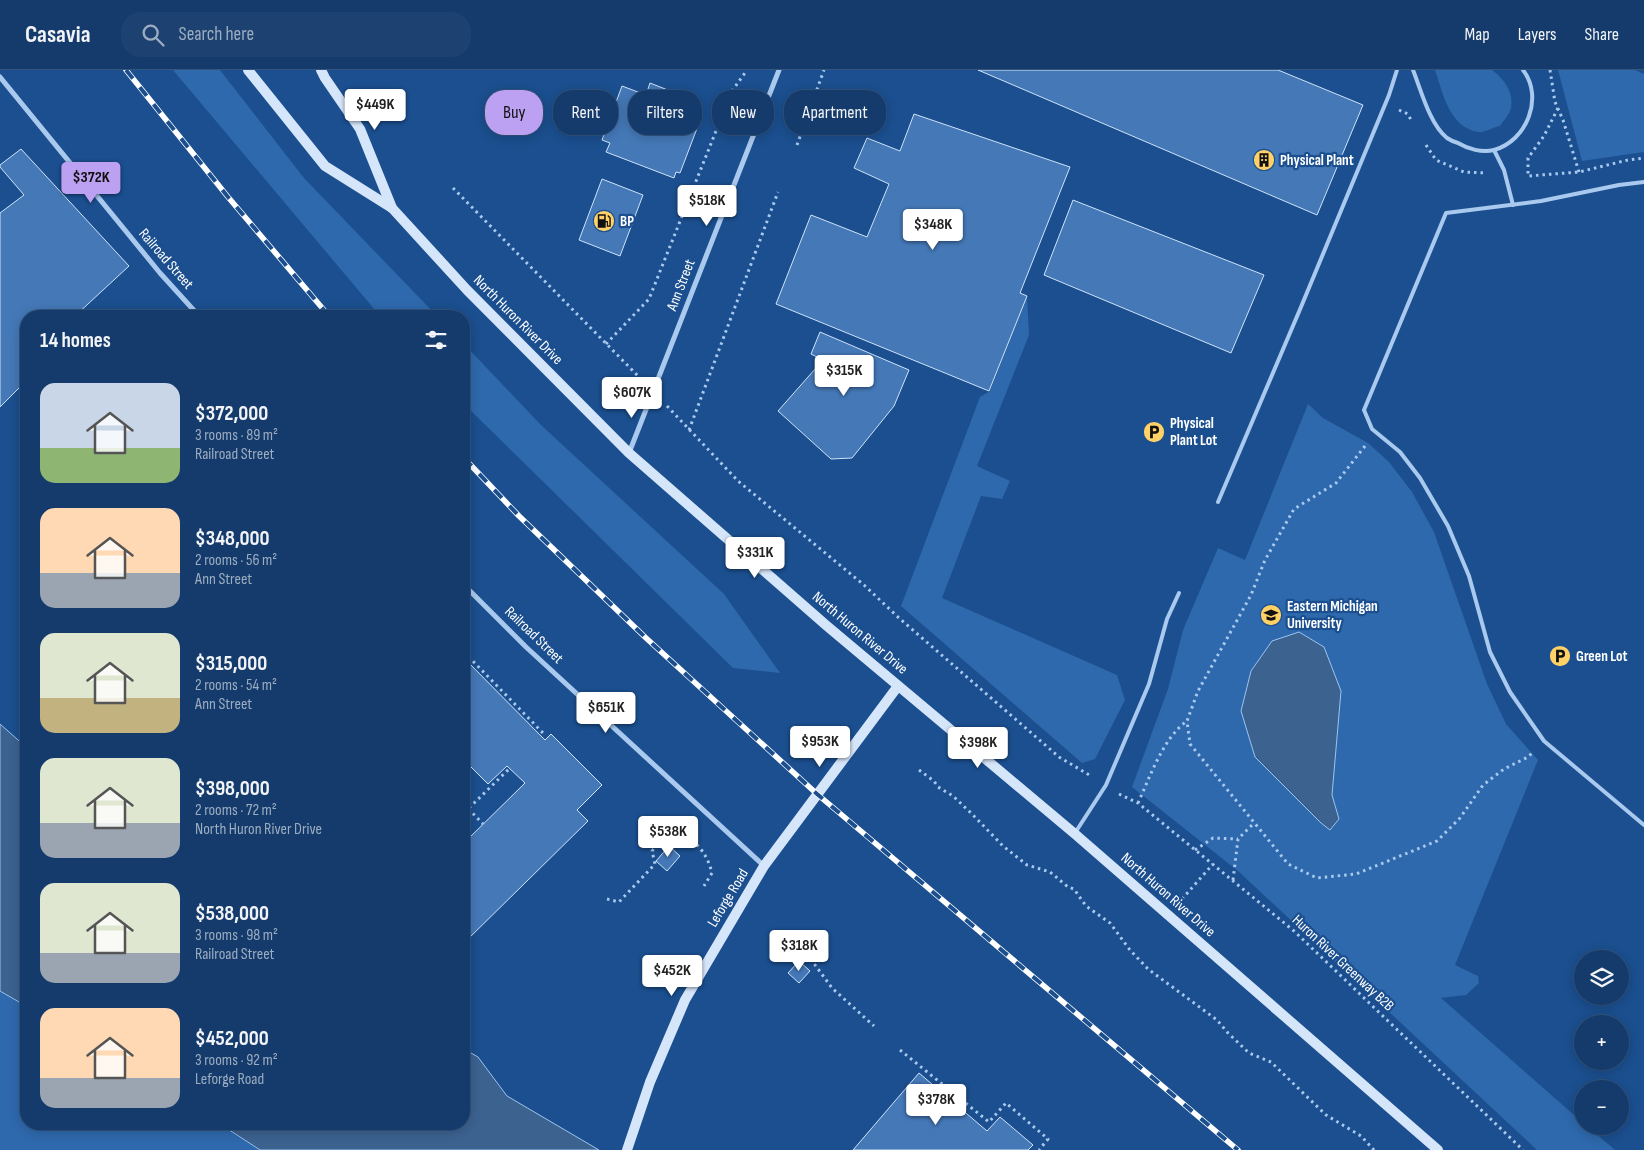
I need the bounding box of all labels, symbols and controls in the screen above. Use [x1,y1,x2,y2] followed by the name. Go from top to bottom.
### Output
[121,12,471,57] search box
[25,20,91,49] text: Casavia
[139,21,167,49] icon: search
[179,23,254,46] text: Search here
[1465,24,1490,45] text: Map
[1518,24,1557,45] text: Layers
[1585,24,1619,45] text: Share
[340,88,410,131] pin: $449K
[485,90,543,135] chip: Buy
[553,90,618,135] chip: Rent
[628,90,702,135] chip: Filters
[712,90,774,135] chip: New
[784,90,886,135] chip: Apartment
[356,95,394,114] text: $449K
[1252,148,1276,172] building icon: Physical Plant
[1280,151,1354,170] place label: Physical Plant
[56,162,126,204] pin: $372K
[72,168,110,187] text: $372K
[672,184,742,227] pin: $518K
[689,191,725,210] text: $518K
[898,208,968,251] pin: $348K
[592,209,616,233] fuel station icon: BP
[620,212,634,231] place label: BP
[914,215,952,234] text: $348K
[134,225,198,294] street label: Railroad Street
[662,256,700,314] street label: Ann Street
[469,271,567,369] street label: North Huron River Drive
[422,326,450,354] icon: filters
[40,328,111,353] text: 14 homes
[809,354,879,397] pin: $315K
[826,361,862,380] text: $315K
[597,376,667,419] pin: $607K
[613,383,651,402] text: $607K
[195,401,268,426] text: $372,000
[80,403,140,463] icon: home
[1170,414,1217,450] place label: Physical Plant Lot
[1142,420,1166,444] parking icon: Physical Plant Lot
[195,426,278,445] text: 3 rooms · 89 m²
[195,445,274,464] text: Railroad Street
[195,526,270,551] text: $348,000
[80,528,140,588] icon: home
[720,536,790,579] pin: $331K
[737,543,773,562] text: $331K
[195,551,277,570] text: 2 rooms · 56 m²
[195,570,252,589] text: Ann Street
[808,587,912,679] street label: North Huron River Drive
[1287,597,1378,633] place label: Eastern Michigan University
[501,602,568,668] street label: Railroad Street
[1259,603,1283,627] school or university icon: Eastern Michigan University
[1548,644,1572,668] parking icon: Green Lot
[1576,647,1628,666] place label: Green Lot
[195,651,267,676] text: $315,000
[80,653,140,713] icon: home
[195,676,277,695] text: 2 rooms · 54 m²
[571,692,641,734] pin: $651K
[195,695,252,714] text: Ann Street
[587,698,625,717] text: $651K
[785,726,855,768] pin: $953K
[943,726,1013,769] pin: $398K
[801,732,839,751] text: $953K
[959,733,997,752] text: $398K
[195,776,270,801] text: $398,000
[80,778,140,838] icon: home
[195,801,277,820] text: 2 rooms · 72 m²
[633,816,703,858] pin: $538K
[195,820,322,839] text: North Huron River Drive
[649,822,687,841] text: $538K
[1117,849,1219,941] street label: North Huron River Drive
[703,865,753,931] street label: Leforge Road
[195,901,269,926] text: $538,000
[80,903,140,963] icon: home
[1288,911,1398,1015] street label: Huron River Greenway B2B
[195,926,278,945] text: 3 rooms · 98 m²
[764,930,834,972] pin: $318K
[780,936,818,955] text: $318K
[195,945,274,964] text: Railroad Street
[1574,950,1629,1135] map controls
[1574,950,1629,1005] button: layers
[637,954,707,997] pin: $452K
[653,961,691,980] text: $452K
[1574,1015,1629,1070] button: +
[195,1026,269,1051] text: $452,000
[80,1028,140,1088] icon: home
[195,1051,278,1070] text: 3 rooms · 92 m²
[195,1070,264,1089] text: Leforge Road
[1574,1080,1629,1135] button: −
[901,1084,971,1126] pin: $378K
[917,1090,955,1109] text: $378K

